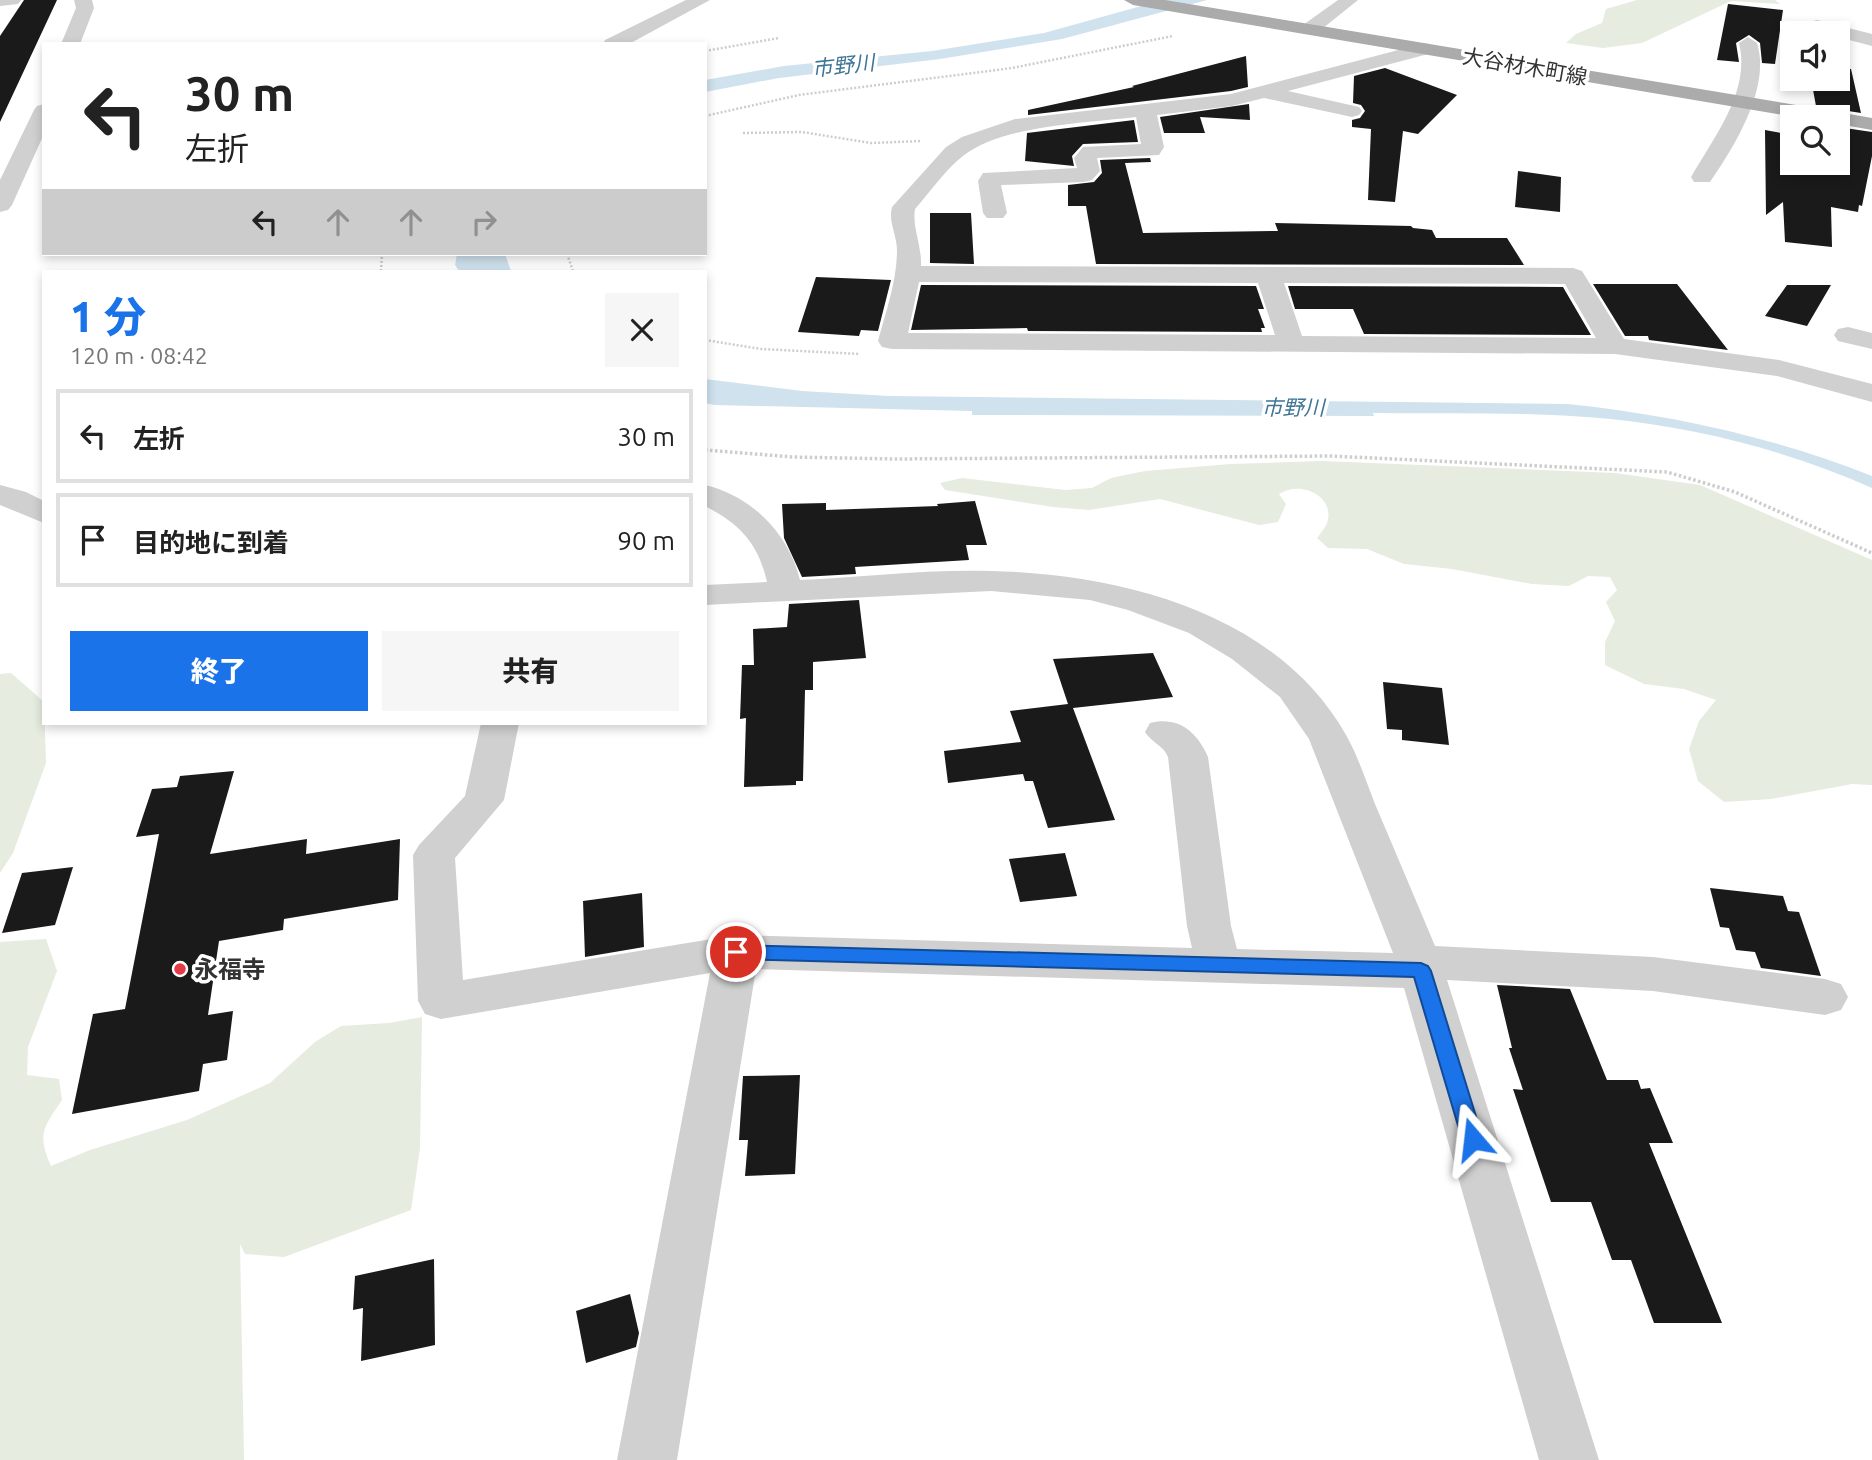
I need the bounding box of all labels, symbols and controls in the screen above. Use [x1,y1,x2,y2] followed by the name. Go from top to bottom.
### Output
[1780,21,1850,175] map controls
[1780,21,1850,91] button: sound
[1461,43,1589,89] street label: 大谷材木町線
[810,50,878,80] water label: 市野川
[185,65,294,120] text: 30 m
[70,70,161,161] icon: left
[1780,105,1850,175] button: search
[185,130,249,166] text: 左折
[246,203,284,241] icon: left
[319,203,357,241] icon: ahead
[392,203,430,241] icon: ahead
[465,203,503,241] icon: right
[70,293,146,340] text: 1 分
[605,293,679,367] button: close
[70,343,208,368] text: 120 m · 08:42
[1262,395,1326,419] water label: 市野川
[74,417,112,455] icon: left
[617,422,675,451] text: 30 m
[133,424,185,453] text: 左折
[74,521,112,559] icon: arrive
[617,526,675,555] text: 90 m
[133,528,289,557] text: 目的地に到着
[70,631,368,711] button: 終了
[382,631,679,711] button: 共有
[706,922,766,982] pin
[717,933,755,971] icon: arrive
[194,956,266,983] place label: 永福寺
[172,961,188,977] marker: 永福寺
[1436,1102,1510,1176] position arrow

